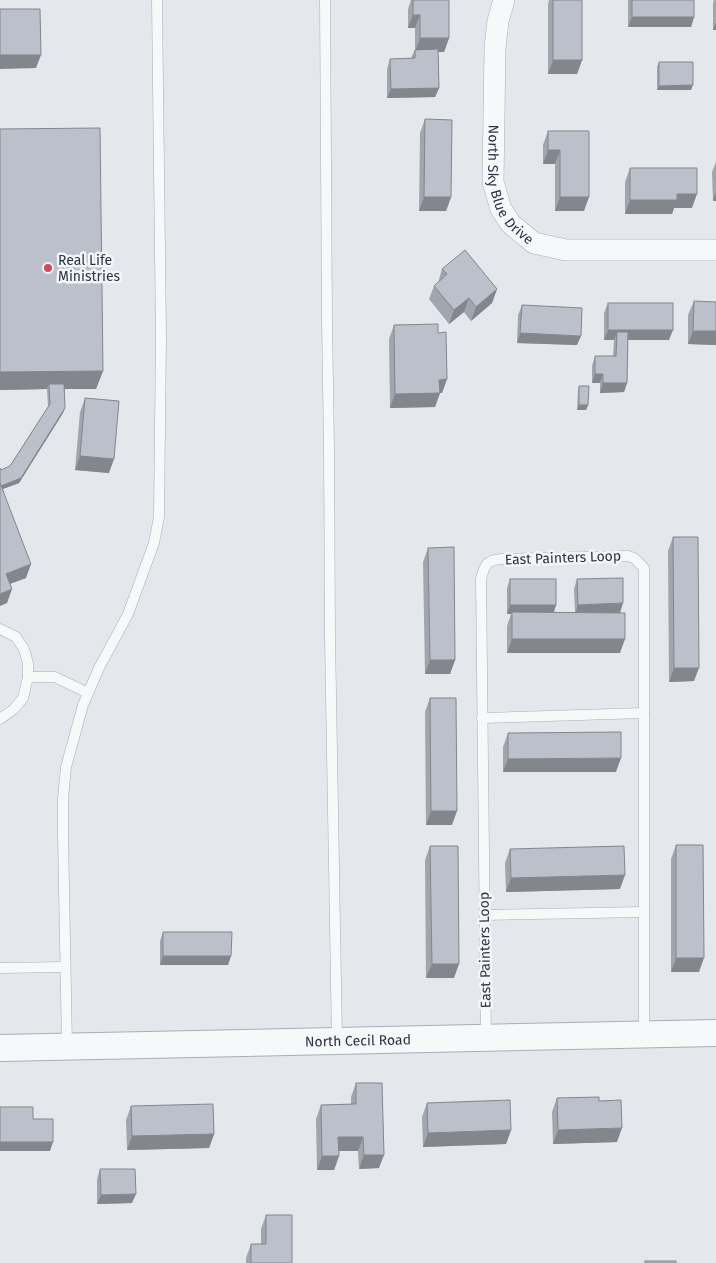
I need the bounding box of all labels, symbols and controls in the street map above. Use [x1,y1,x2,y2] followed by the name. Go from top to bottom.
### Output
[484,125,537,248] street label: North Sky Blue Drive
[58,252,121,285] place label: Real Life Ministries
[42,262,54,274] marker: Real Life Ministries
[505,547,621,569] street label: East Painters Loop
[475,892,495,1008] street label: East Painters Loop
[305,1031,411,1050] street label: North Cecil Road

